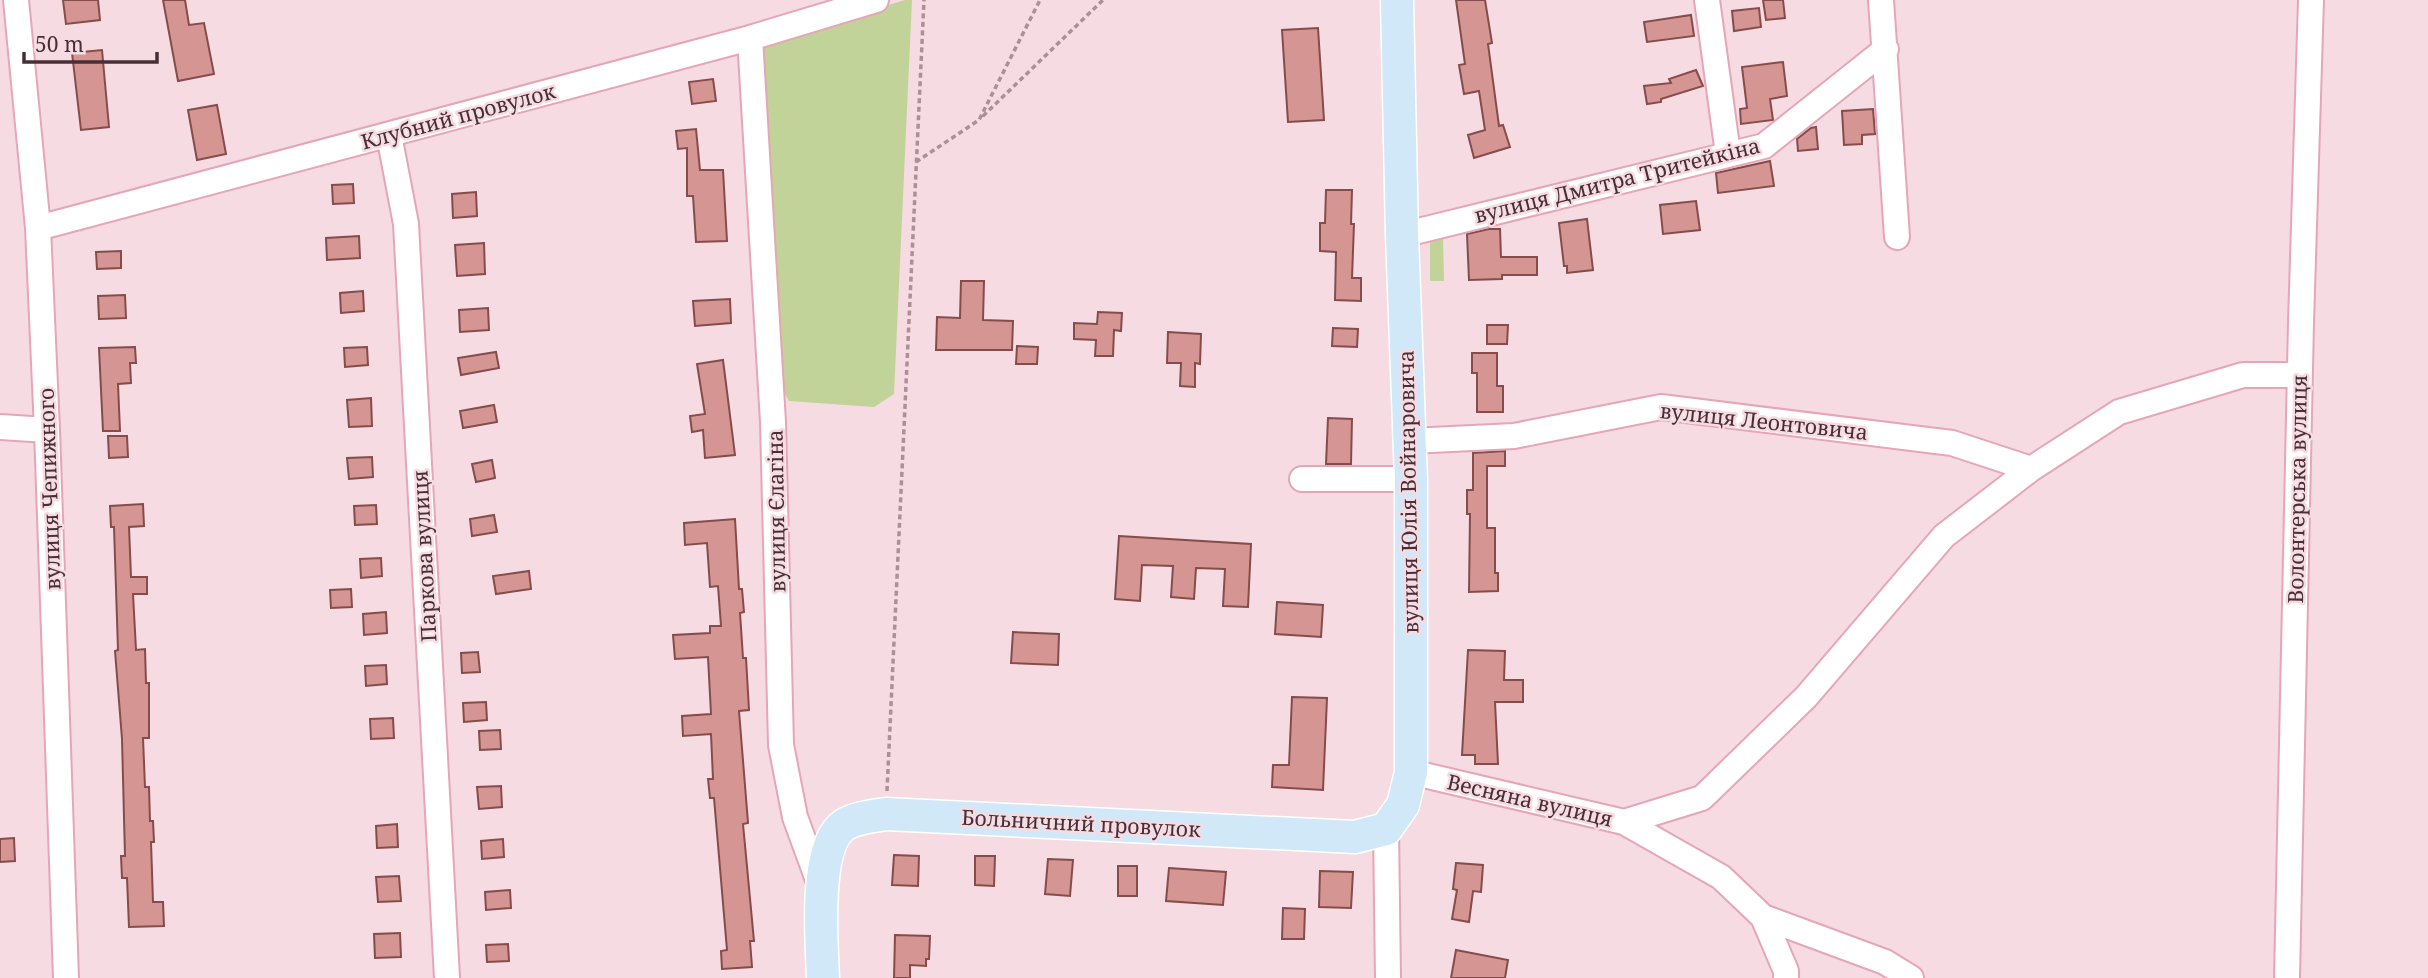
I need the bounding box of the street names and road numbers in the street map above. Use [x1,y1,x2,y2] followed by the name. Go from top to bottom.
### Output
[358,76,559,155] street label: Клубний провулок
[1471,131,1763,229] street label: вулиця Дмитра Тритейкіна
[1392,350,1424,634] street label: вулиця Юлія Войнаровича
[2281,374,2313,604] street label: Волонтерська вулиця
[31,387,67,591] street label: вулиця Чепижного
[1659,396,1869,446] street label: вулиця Леонтовича
[761,429,791,593] street label: вулиця Єлагіна
[406,469,442,643] street label: Паркова вулиця
[1444,767,1616,833] street label: Весняна вулиця
[961,803,1202,843] street label: Больничний провулок

